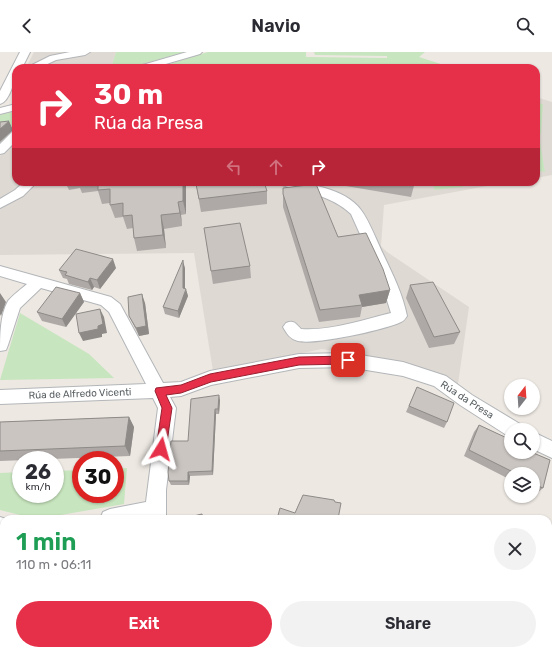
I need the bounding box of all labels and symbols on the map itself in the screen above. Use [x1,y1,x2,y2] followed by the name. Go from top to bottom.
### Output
[331,343,365,377] pin
[438,378,496,422] street label: Rúa da Presa
[504,379,540,415] north arrow
[28,386,132,402] street label: Rúa de Alfredo Vicenti
[140,428,182,470] position arrow
[72,451,124,503] speed limit sign: 30

